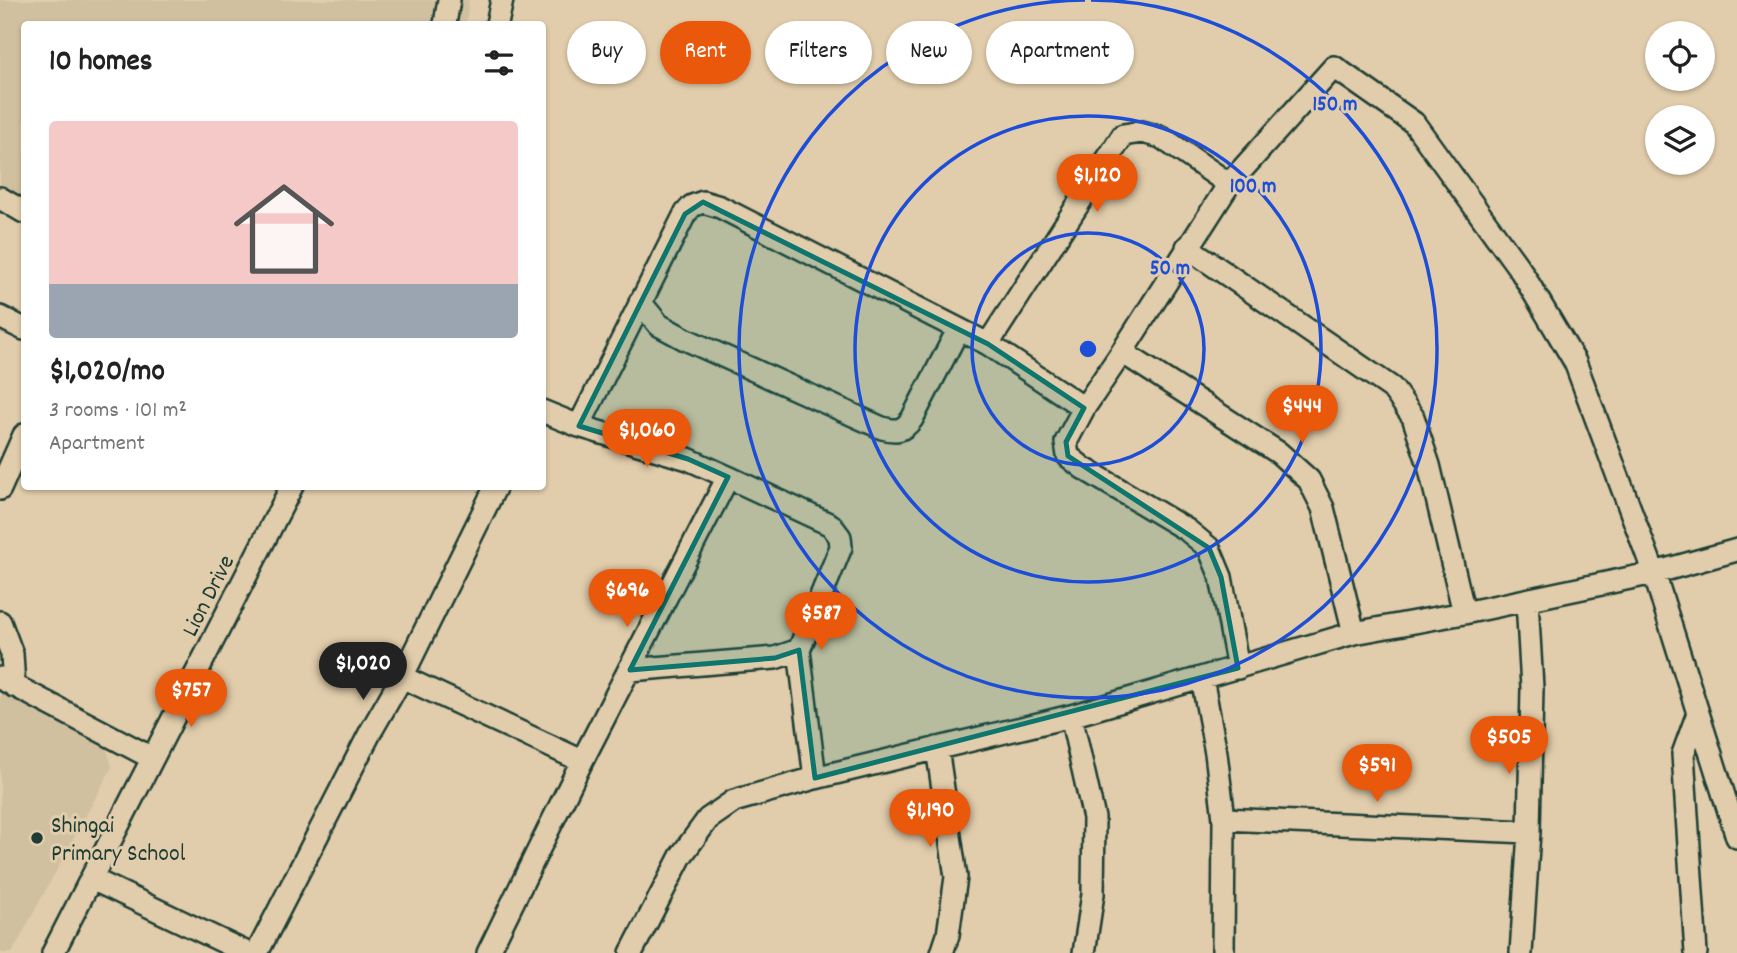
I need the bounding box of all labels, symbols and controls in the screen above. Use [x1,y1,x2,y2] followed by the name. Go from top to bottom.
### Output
[567,21,646,84] chip: Buy
[660,21,751,84] chip: Rent
[765,21,872,84] chip: Filters
[886,21,972,84] chip: New
[986,21,1134,84] chip: Apartment
[1645,21,1715,175] map controls
[1645,21,1715,91] button: locate
[49,42,152,85] text: 10 homes
[480,44,518,82] icon: filters
[1312,91,1358,121] text: 150 m
[1645,105,1715,175] button: layers
[1040,154,1154,214] pin: $1,120
[1073,160,1121,193] text: $1,120
[221,166,347,292] icon: home
[1230,173,1276,203] text: 100 m
[1150,255,1190,285] text: 50 m
[1076,337,1100,361] centre of rings
[49,352,165,395] text: $1,020/mo
[1261,386,1343,445] pin: $444
[1282,391,1322,424] text: $444
[49,395,187,428] text: 3 rooms · 101 m²
[590,410,704,469] pin: $1,060
[618,415,676,448] text: $1,060
[49,428,145,461] text: Apartment
[175,550,245,643] street label: Lion Drive
[586,570,668,629] pin: $696
[605,575,649,608] text: $696
[780,592,862,652] pin: $587
[801,598,841,631] text: $587
[306,642,420,702] pin: $1,020
[335,648,391,681] text: $1,020
[150,670,232,729] pin: $757
[171,675,211,708] text: $757
[1468,716,1550,776] pin: $505
[1486,722,1532,755] text: $505
[1336,744,1418,804] pin: $591
[1358,750,1396,783] text: $591
[873,790,987,849] pin: $1,190
[905,795,955,828] text: $1,190
[51,810,186,872] place label: Shingai Primary School
[29,830,45,846] marker: Shingai Primary School

